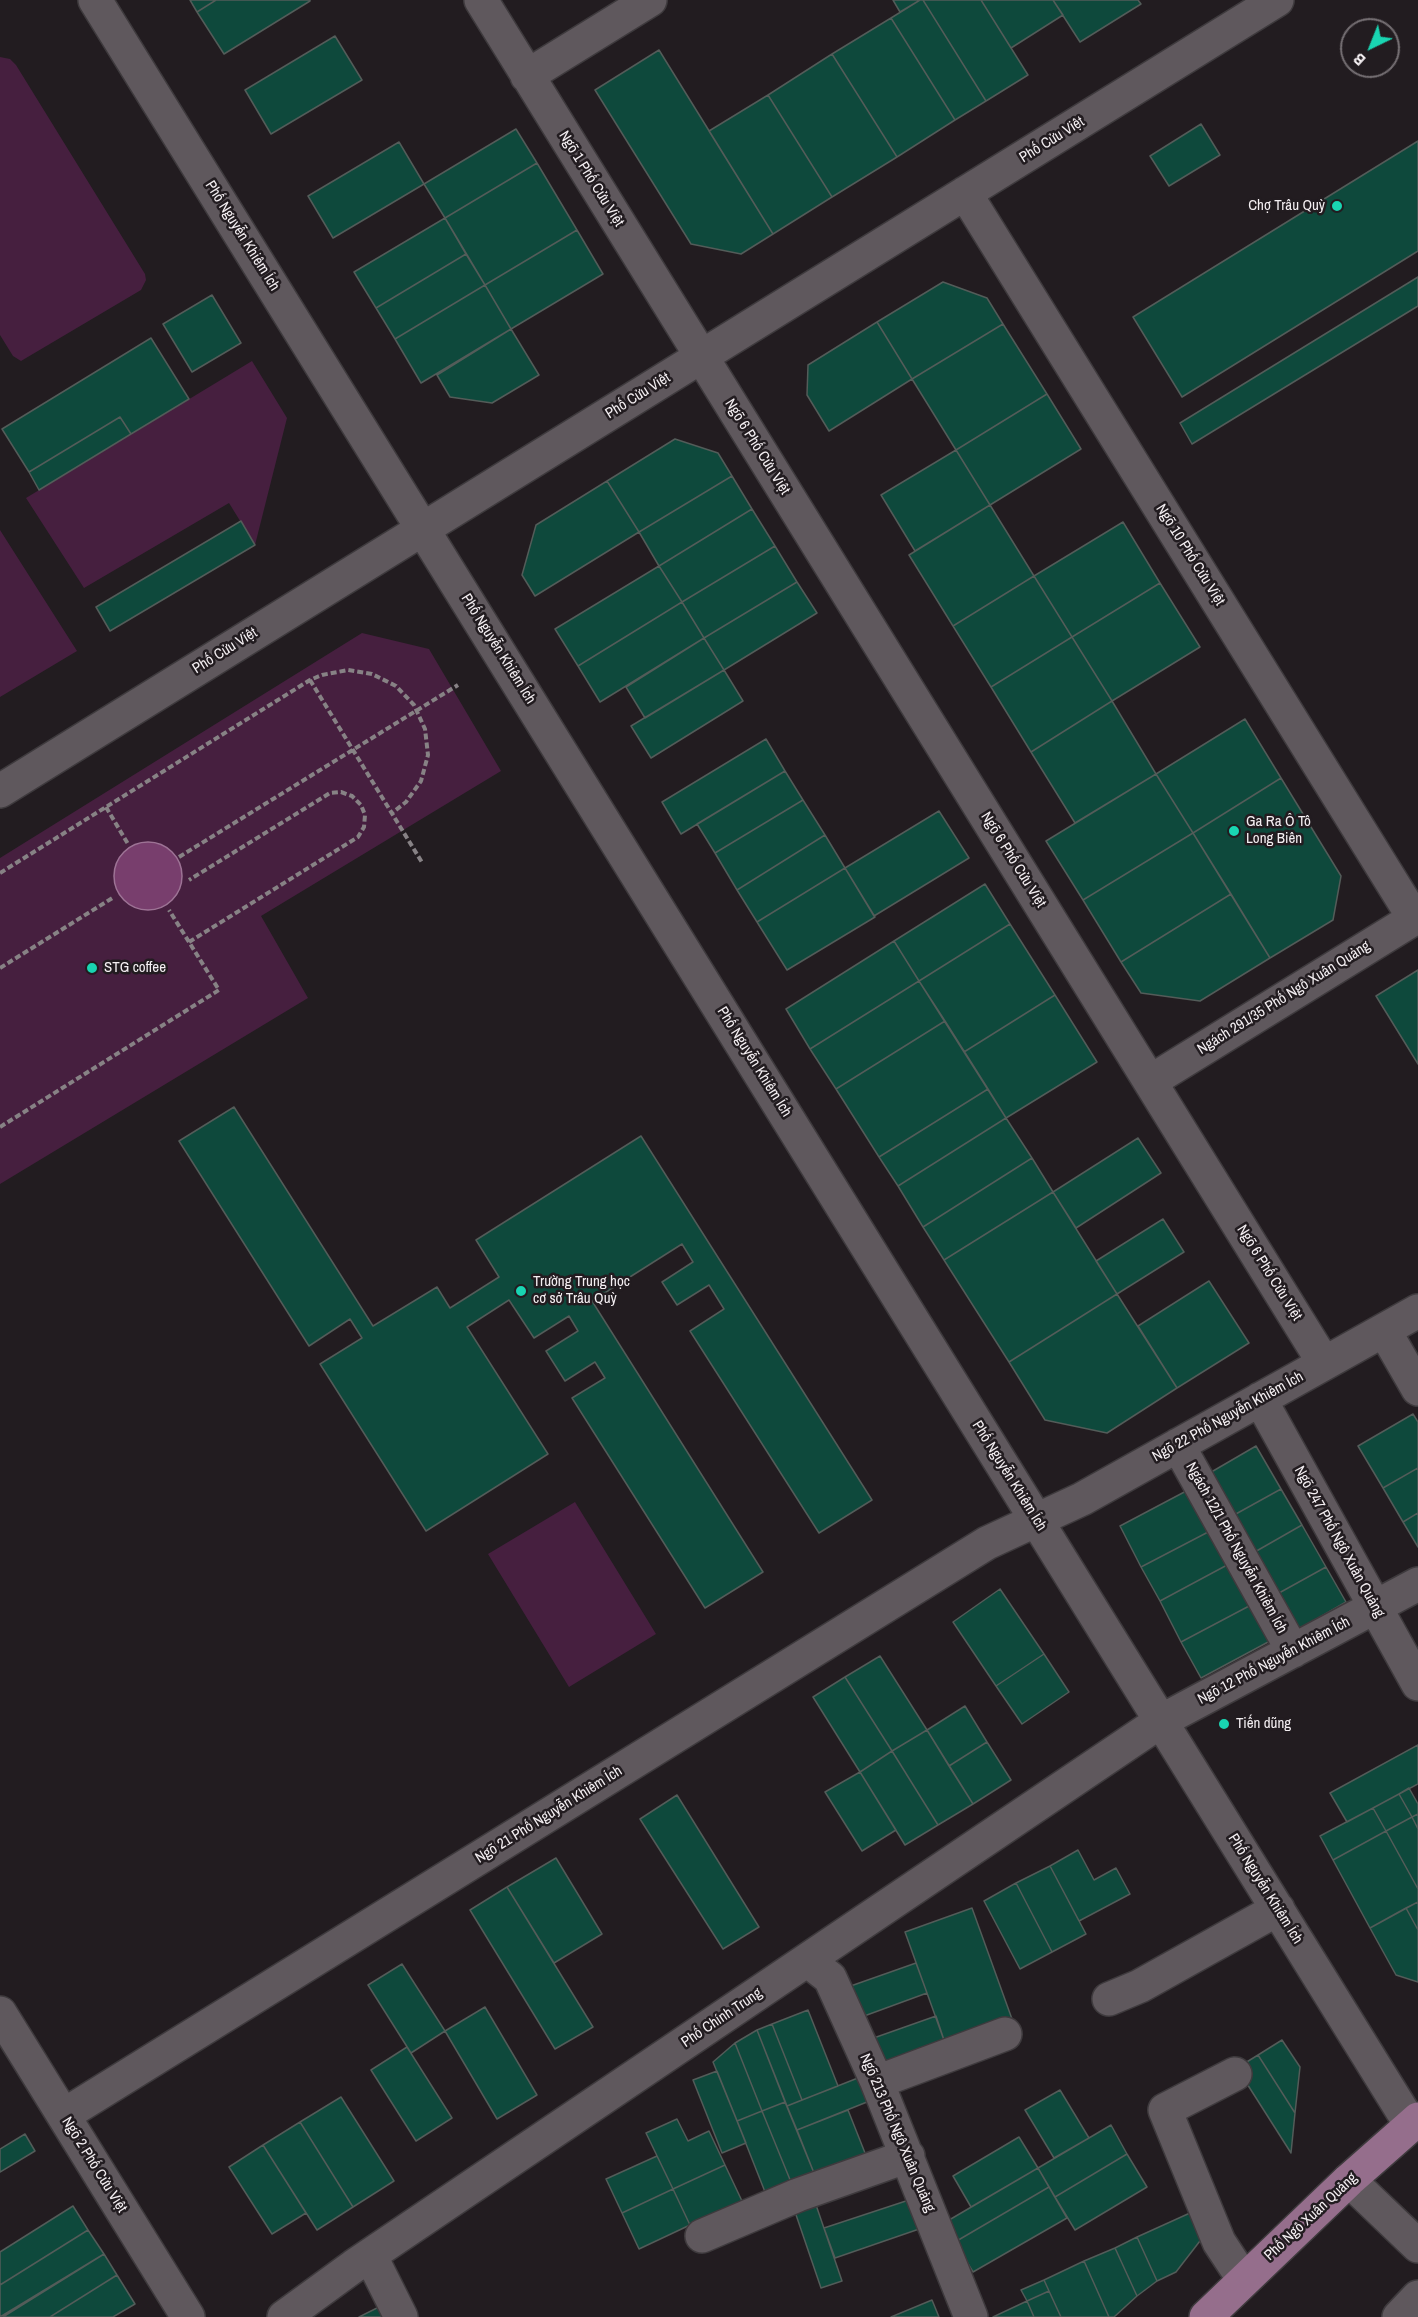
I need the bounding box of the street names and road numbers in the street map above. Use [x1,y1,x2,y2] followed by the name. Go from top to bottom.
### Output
[1016,113,1088,167] street label: Phố Cửu Việt
[554,128,628,230] street label: Ngõ 1 Phố Cửu Việt
[201,178,283,294] street label: Phố Nguyễn Khiêm Ích
[602,369,674,423] street label: Phố Cửu Việt
[720,396,794,498] street label: Ngõ 6 Phố Cửu Việt
[1152,501,1228,609] street label: Ngõ 10 Phố Cửu Việt
[457,591,539,707] street label: Phố Nguyễn Khiêm Ích
[189,624,261,678] street label: Phố Cửu Việt
[976,809,1050,911] street label: Ngõ 6 Phố Cửu Việt
[1194,937,1374,1059] street label: Ngách 291/35 Phố Ngô Xuân Quảng
[713,1004,795,1120] street label: Phố Nguyễn Khiêm Ích
[1232,1222,1306,1324] street label: Ngõ 6 Phố Cửu Việt
[1149,1368,1307,1466] street label: Ngõ 22 Phố Nguyễn Khiêm Ích
[968,1418,1050,1534] street label: Phố Nguyễn Khiêm Ích
[1181,1459,1291,1637] street label: Ngách 12/1 Phố Nguyễn Khiêm Ích
[1290,1463,1388,1621] street label: Ngõ 247 Phố Ngô Xuân Quảng
[1195,1613,1353,1709] street label: Ngõ 12 Phố Nguyễn Khiêm Ích
[472,1762,626,1868] street label: Ngõ 21 Phố Nguyễn Khiêm Ích
[1224,1831,1306,1947] street label: Phố Nguyễn Khiêm Ích
[678,1984,766,2052] street label: Phố Chính Trung
[855,2051,939,2215] street label: Ngõ 213 Phố Ngô Xuân Quảng
[57,2114,131,2216] street label: Ngõ 2 Phố Cửu Việt
[1261,2169,1361,2265] street label: Phố Ngô Xuân Quảng

